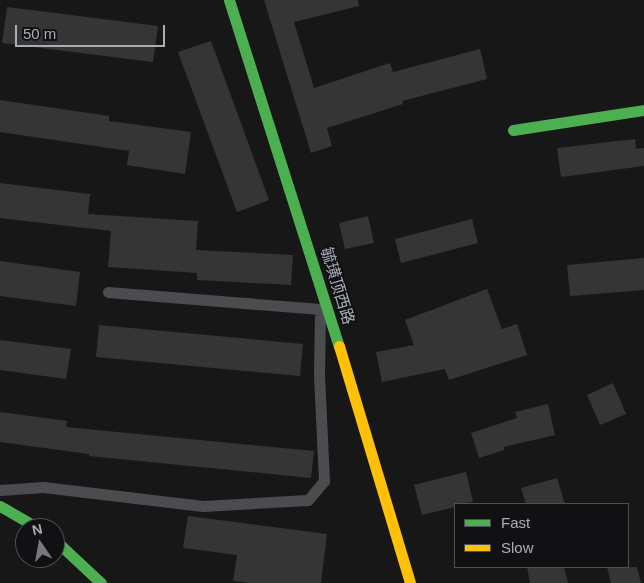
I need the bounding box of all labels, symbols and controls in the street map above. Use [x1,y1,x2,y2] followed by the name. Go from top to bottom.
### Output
[18,15,168,47] scale bar
[23,25,56,42] text: 50 m
[316,245,358,327] street label: 毓璜顶西路
[454,503,629,568] legend
[501,514,530,531] text: Fast
[15,518,65,568] north arrow
[30,520,44,538] text: N
[501,539,534,556] text: Slow

